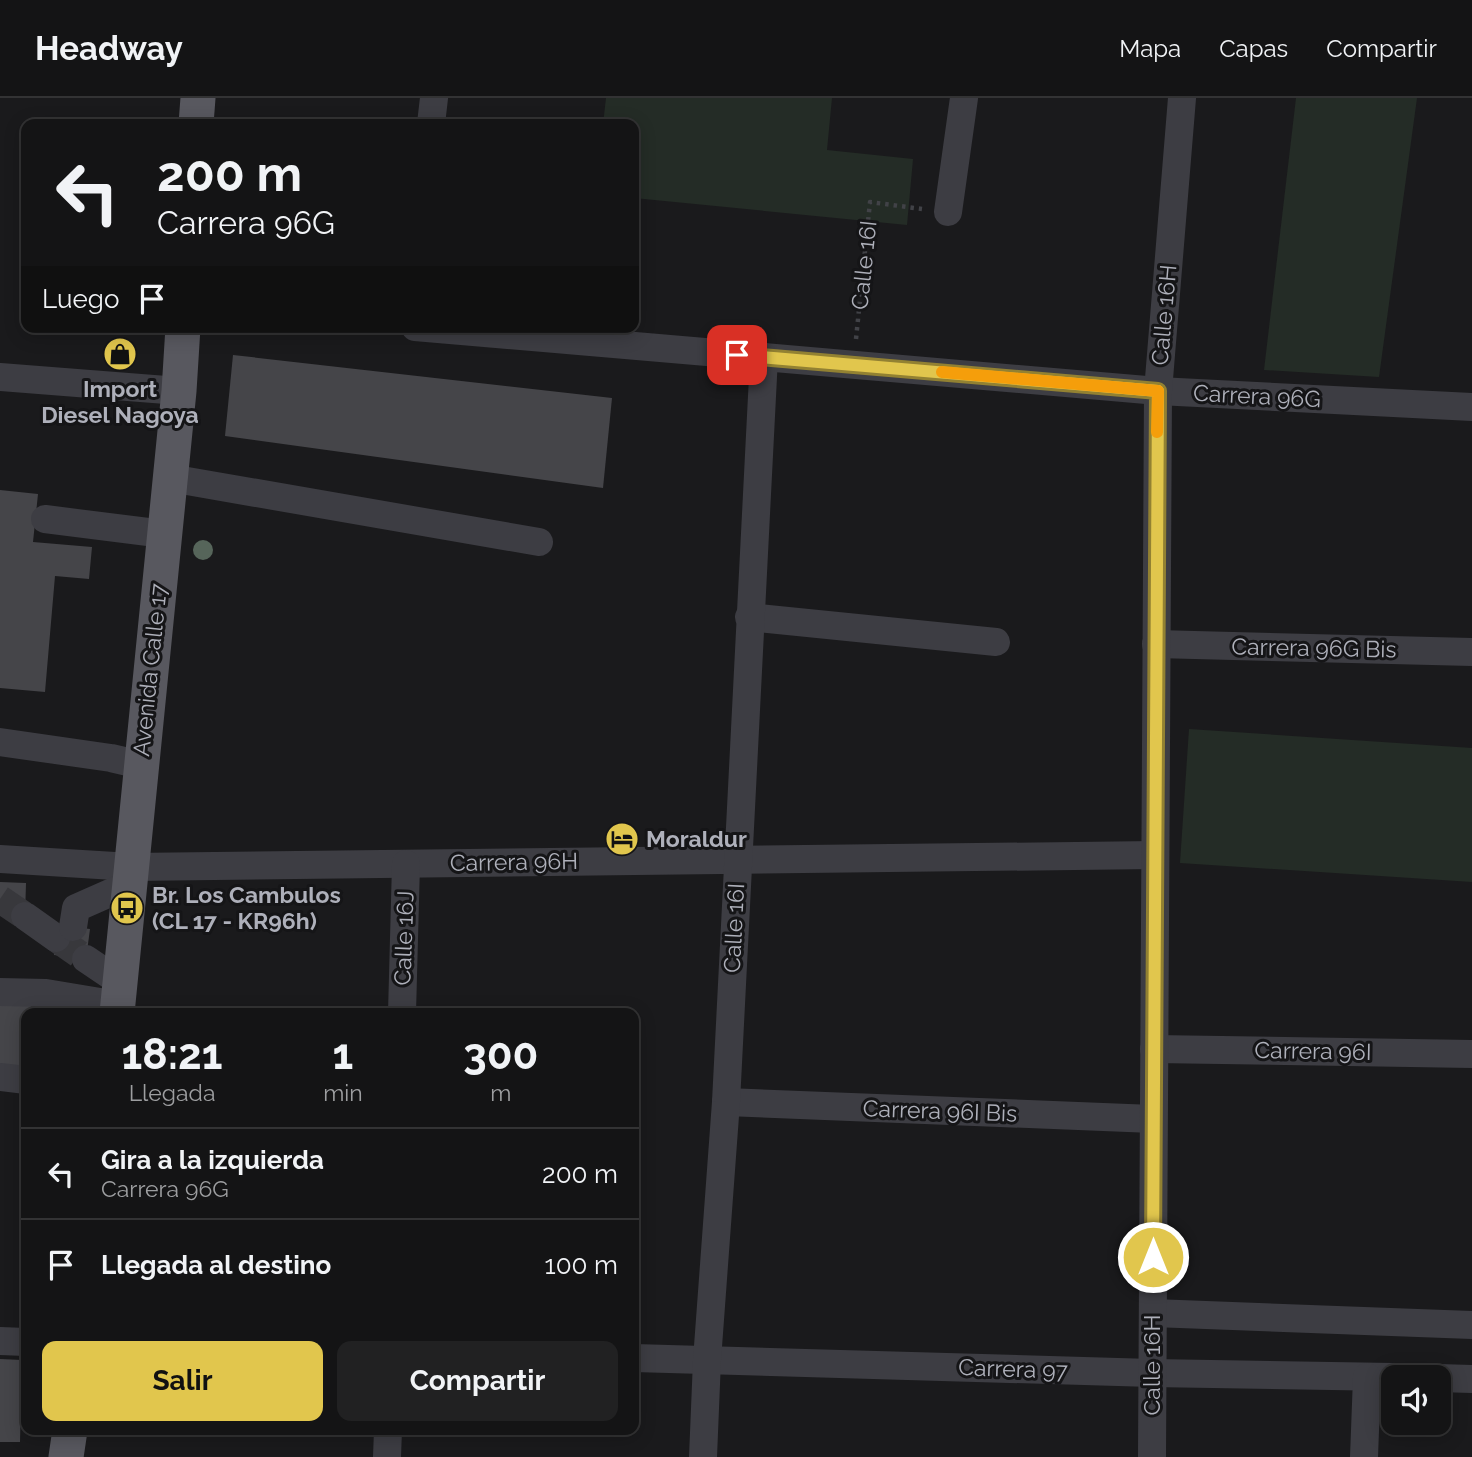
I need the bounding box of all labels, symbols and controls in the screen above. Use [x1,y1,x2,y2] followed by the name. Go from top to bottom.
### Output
[35,29,183,68] text: Headway
[1119,34,1181,63] text: Mapa
[1219,34,1288,63] text: Capas
[1326,34,1437,63] text: Compartir
[157,145,302,202] text: 200 m
[42,147,133,238] icon: left
[157,204,335,241] text: Carrera 96G
[845,219,882,311] street label: Calle 16I
[1146,264,1181,366] street label: Calle 16H
[133,280,171,318] icon: arrive
[42,284,119,314] text: Luego
[707,325,767,385] pin
[101,335,139,373] shop icon: Import Diesel Nagoya
[718,336,756,374] icon: arrive
[41,375,199,428] place label: Import Diesel Nagoya
[1192,379,1322,412] street label: Carrera 96G
[127,582,172,758] street label: Avenida Calle 17
[1231,633,1397,662] street label: Carrera 96G Bis
[603,820,641,858] hotel icon: Moraldur
[646,825,747,852] place label: Moraldur
[450,847,578,876] street label: Carrera 96H
[152,881,341,934] place label: Br. Los Cambulos (CL 17 - KR96h)
[718,883,749,973] street label: Calle 16I
[108,889,146,927] bus stop icon: Br. Los Cambulos (CL 17 - KR96h)
[388,890,419,986] street label: Calle 16J
[122,1030,223,1079] text: 18:21
[333,1030,353,1079] text: 1
[463,1030,538,1079] text: 300
[1254,1036,1372,1065] street label: Carrera 96I
[129,1079,215,1106] text: Llegada
[323,1079,363,1106] text: min
[490,1079,511,1106] text: m
[862,1094,1018,1127] street label: Carrera 96I Bis
[101,1145,324,1175] text: Gira a la izquierda
[42,1155,80,1193] icon: left
[542,1159,618,1189] text: 200 m
[101,1175,229,1202] text: Carrera 96G
[1116,1220,1190,1294] position arrow
[42,1246,80,1284] icon: arrive
[101,1250,331,1280] text: Llegada al destino
[545,1250,618,1280] text: 100 m
[1138,1315,1165,1415] street label: Calle 16H
[42,1341,323,1421] button: Salir
[337,1341,618,1421] button: Compartir
[958,1353,1069,1384] street label: Carrera 97
[1381,1365,1451,1435] map controls
[1381,1365,1451,1435] button: sound

